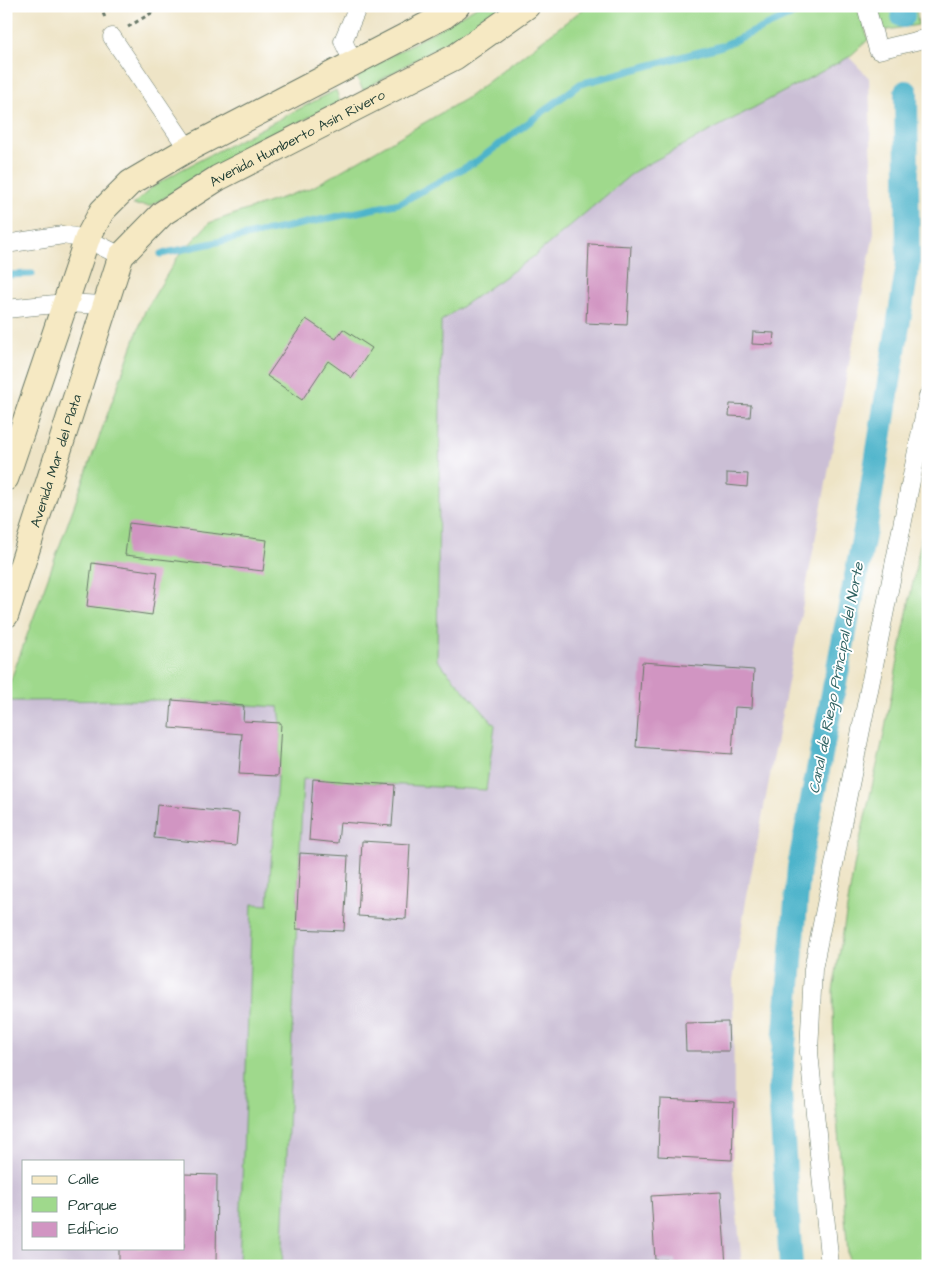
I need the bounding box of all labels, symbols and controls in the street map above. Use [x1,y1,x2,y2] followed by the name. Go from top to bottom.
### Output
[206,85,389,192] street label: Avenida Humberto Asín Rivero
[26,392,87,530] street label: Avenida Mar del Plata
[804,560,870,796] water label: Canal de Riego Principal del Norte
[22,1160,185,1250] legend
[68,1169,99,1190] text: Calle
[68,1195,117,1216] text: Parque
[68,1219,119,1240] text: Edificio

